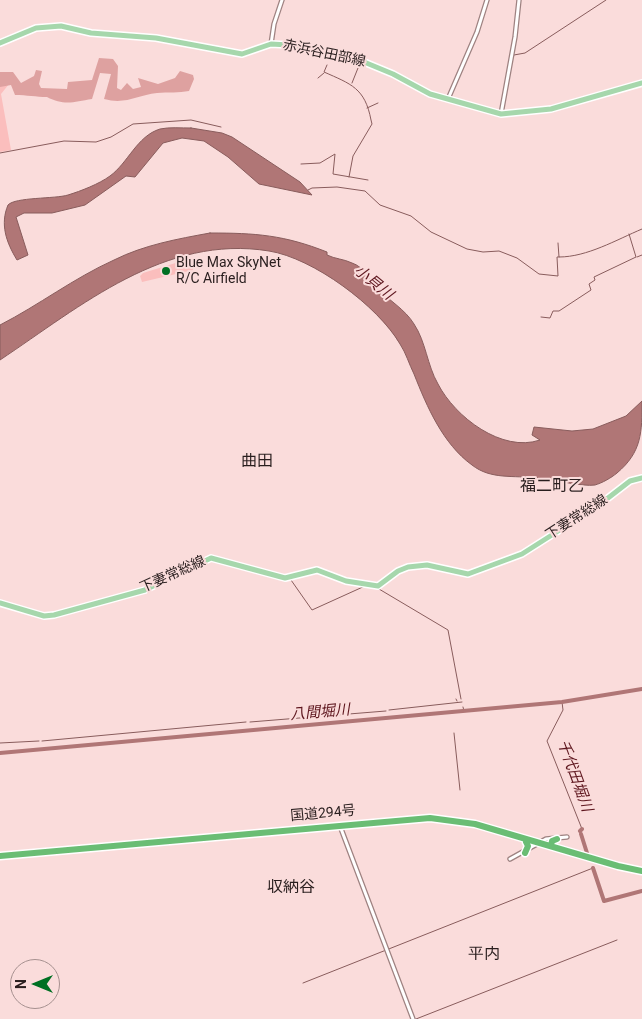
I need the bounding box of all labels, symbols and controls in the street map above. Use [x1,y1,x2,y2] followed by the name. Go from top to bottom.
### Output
[281,37,367,71] street label: 赤浜谷田部線
[176,255,281,288] place label: Blue Max SkyNet R/C Airfield
[350,262,396,304] water label: 小貝川
[160,265,172,277] marker: Blue Max SkyNet R/C Airfield
[241,452,273,472] district label: 曲田
[520,477,584,497] district label: 福二町乙
[543,492,611,544] street label: 下妻常総線
[138,553,208,597] street label: 下妻常総線
[289,701,351,725] water label: 八間堀川
[553,738,595,814] water label: 千代田堀川
[290,803,356,825] street label: 国道294号
[267,878,315,898] district label: 収納谷
[468,945,500,965] district label: 平内
[10,959,60,1009] north arrow
[13,979,29,989] text: N

